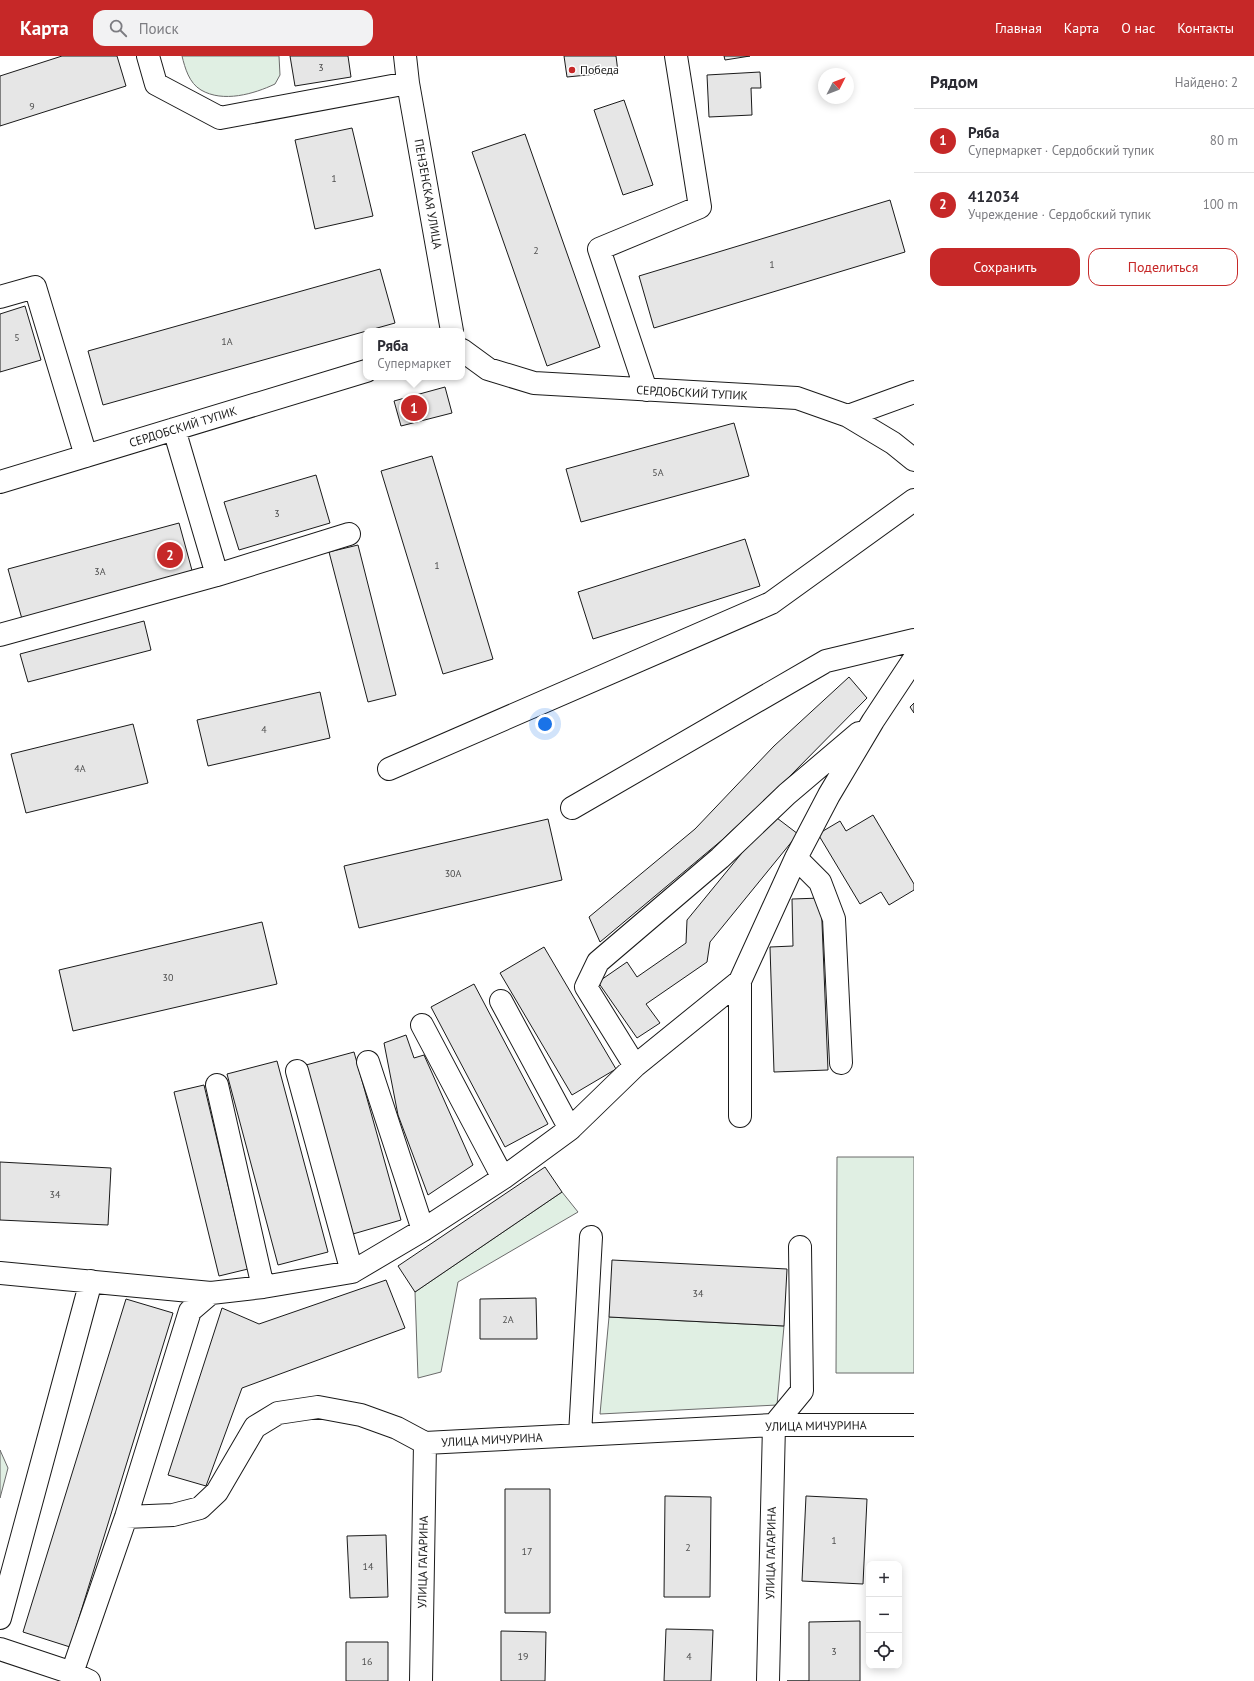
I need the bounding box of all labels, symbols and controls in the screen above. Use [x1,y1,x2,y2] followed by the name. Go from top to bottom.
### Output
[93,10,373,46] search box
[20,16,69,40] text: Карта
[107,17,129,39] icon: search
[139,19,179,38] text: Поиск
[995,19,1042,37] text: Главная
[1064,19,1099,37] text: Карта
[1121,19,1155,37] text: О нас
[1177,19,1234,37] text: Контакты
[318,61,324,74] house number: 3
[580,62,619,77] place label: Победа
[567,65,577,75] marker: Победа
[818,68,854,104] north arrow
[930,71,978,93] text: Рядом
[1175,74,1238,91] text: Найдено: 2
[29,100,35,113] house number: 9
[968,123,999,142] text: Ряба
[939,132,947,149] text: 1
[1210,132,1238,149] text: 80 m
[411,138,446,250] street label: ПЕНЗЕНСКАЯ УЛИЦА
[968,142,1154,159] text: Супермаркет · Сердобский тупик
[331,172,337,185] house number: 1
[968,187,1019,206] text: 412034
[939,196,947,213] text: 2
[1203,196,1238,213] text: 100 m
[968,206,1151,223] text: Учреждение · Сердобский тупик
[533,244,539,257] house number: 2
[930,248,1080,286] button: Сохранить
[1088,248,1238,286] button: Поделиться
[769,258,775,271] house number: 1
[363,328,465,380] popup
[14,331,20,344] house number: 5
[221,335,233,348] house number: 1А
[377,336,409,355] text: Ряба
[377,355,451,372] text: Супермаркет
[636,382,748,403] street label: СЕРДОБСКИЙ ТУПИК
[401,393,427,423] pin: 1
[127,403,239,450] street label: СЕРДОБСКИЙ ТУПИК
[652,466,664,479] house number: 5А
[274,507,280,520] house number: 3
[157,540,183,570] pin: 2
[434,559,440,572] house number: 1
[94,565,106,578] house number: 3А
[535,714,555,734] your location
[261,723,267,736] house number: 4
[74,762,86,775] house number: 4А
[445,867,462,880] house number: 30А
[163,971,174,984] house number: 30
[50,1188,61,1201] house number: 34
[693,1287,704,1300] house number: 34
[502,1313,514,1326] house number: 2А
[765,1417,867,1434] street label: УЛИЦА МИЧУРИНА
[441,1429,543,1450] street label: УЛИЦА МИЧУРИНА
[762,1506,779,1600] street label: УЛИЦА ГАГАРИНА
[414,1515,431,1609] street label: УЛИЦА ГАГАРИНА
[831,1534,837,1547] house number: 1
[685,1541,691,1554] house number: 2
[522,1545,532,1558] house number: 17
[363,1560,374,1573] house number: 14
[866,1561,902,1669] map controls
[866,1561,902,1597] button: +
[866,1597,902,1633] button: −
[866,1633,902,1669] button: locate
[831,1645,837,1658] house number: 3
[518,1650,528,1663] house number: 19
[686,1650,692,1663] house number: 4
[362,1655,372,1668] house number: 16

